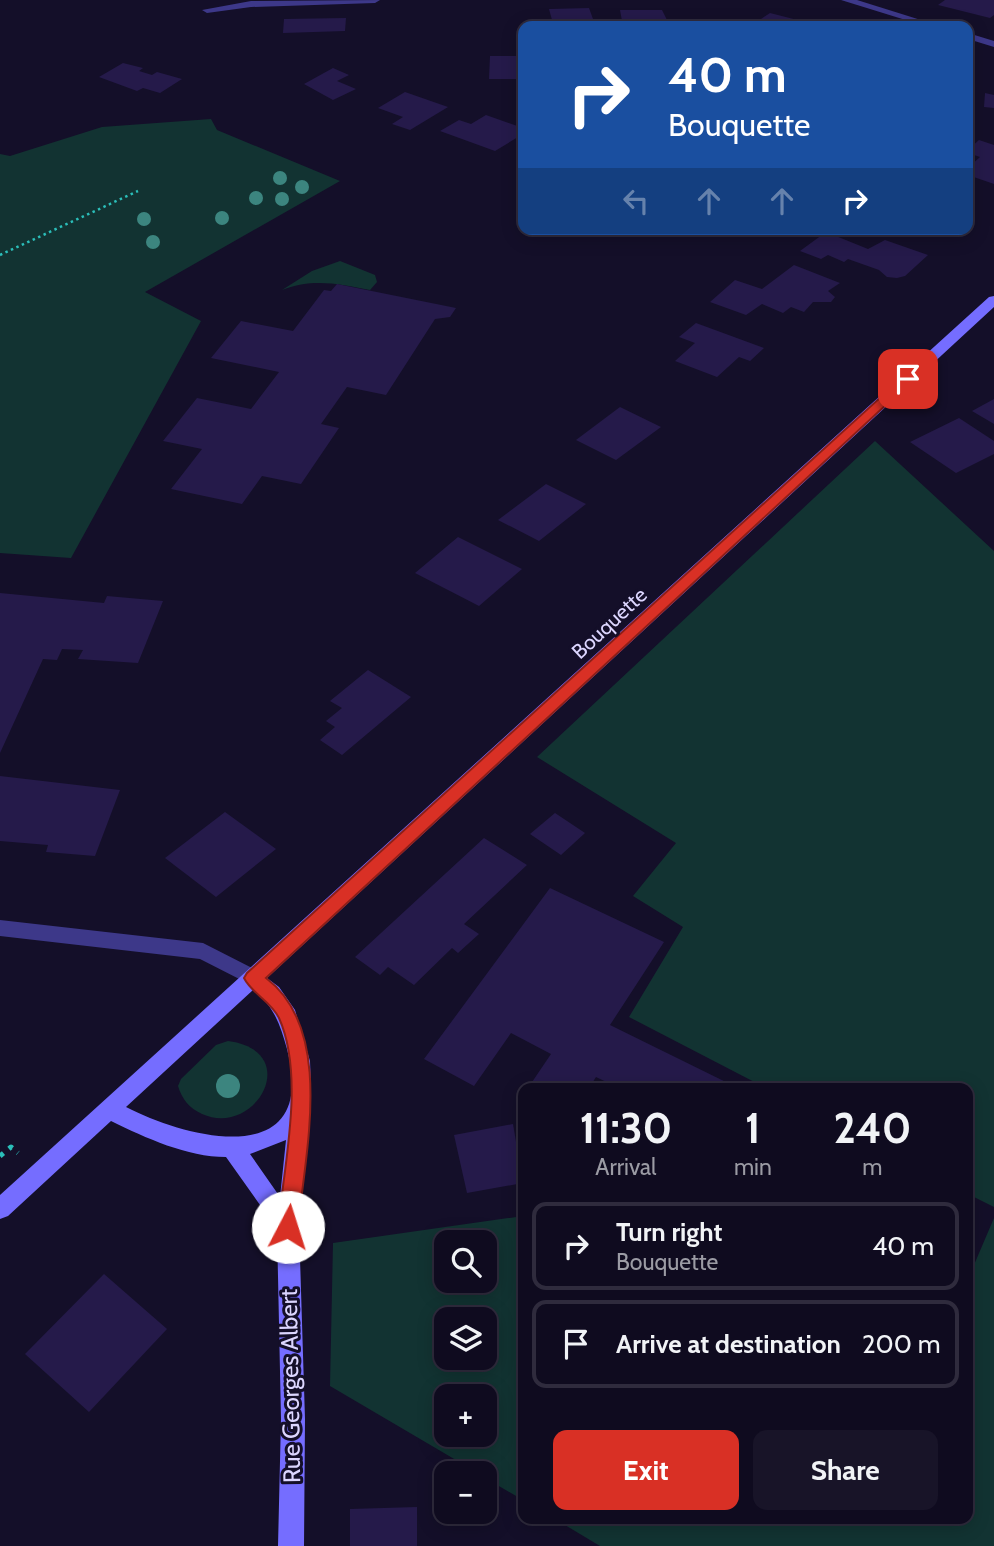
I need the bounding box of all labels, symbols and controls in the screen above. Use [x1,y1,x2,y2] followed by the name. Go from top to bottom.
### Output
[668,45,787,104] text: 40 m
[553,49,644,140] icon: right
[668,105,810,144] text: Bouquette
[617,182,655,220] icon: left
[690,182,728,220] icon: ahead
[763,182,801,220] icon: ahead
[836,182,874,220] icon: right
[878,349,938,409] pin
[889,360,927,398] icon: arrive
[566,582,652,664] street label: Bouquette
[580,1102,672,1154] text: 11:30
[745,1102,761,1154] text: 1
[833,1102,911,1154] text: 240
[595,1153,657,1181] text: Arrival
[734,1153,772,1181] text: min
[862,1153,882,1181] text: m
[251,1190,325,1264] position arrow
[616,1216,722,1248] text: Turn right
[557,1227,595,1265] icon: right
[434,1230,497,1524] map controls
[434,1230,497,1293] button: search
[872,1230,934,1262] text: 40 m
[616,1248,718,1276] text: Bouquette
[274,1288,306,1484] street label: Rue Georges Albert
[434,1307,497,1370] button: layers
[557,1325,595,1363] icon: arrive
[616,1328,841,1360] text: Arrive at destination
[862,1328,941,1360] text: 200 m
[434,1384,497,1447] button: +
[553,1430,739,1510] button: Exit
[753,1430,938,1510] button: Share
[434,1461,497,1524] button: −

